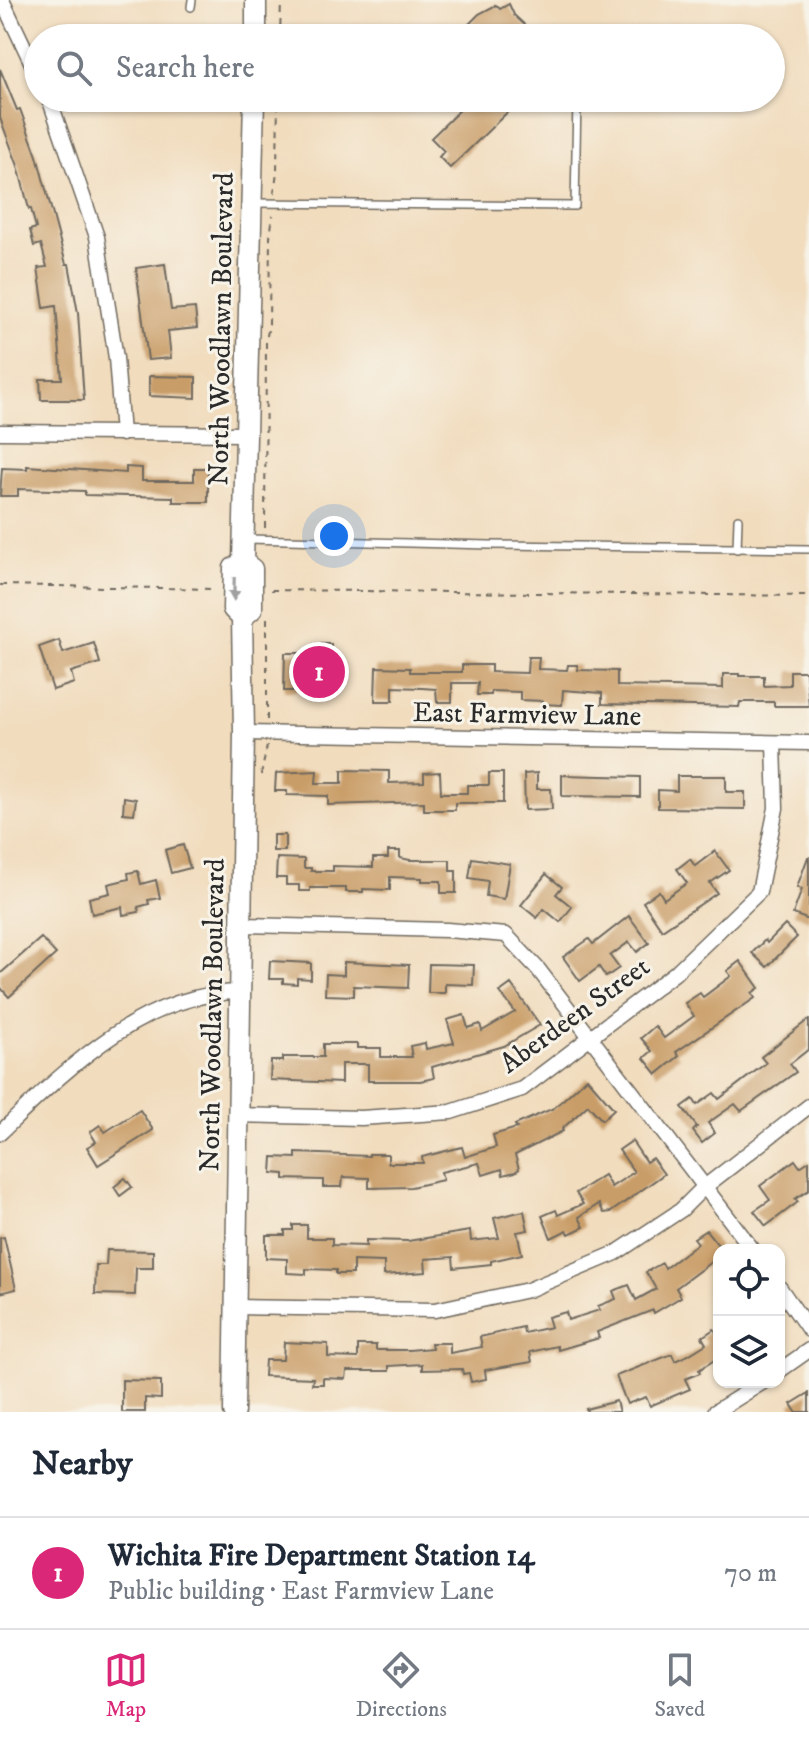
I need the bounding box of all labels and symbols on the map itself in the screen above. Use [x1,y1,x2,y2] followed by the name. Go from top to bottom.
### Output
[201,172,242,486] street label: North Woodlawn Boulevard
[314,516,354,556] your location
[227,577,240,602] one-way arrow
[293,642,345,702] pin: 1
[412,695,642,734] street label: East Farmview Lane
[192,858,233,1172] street label: North Woodlawn Boulevard
[493,949,657,1081] street label: Aberdeen Street

